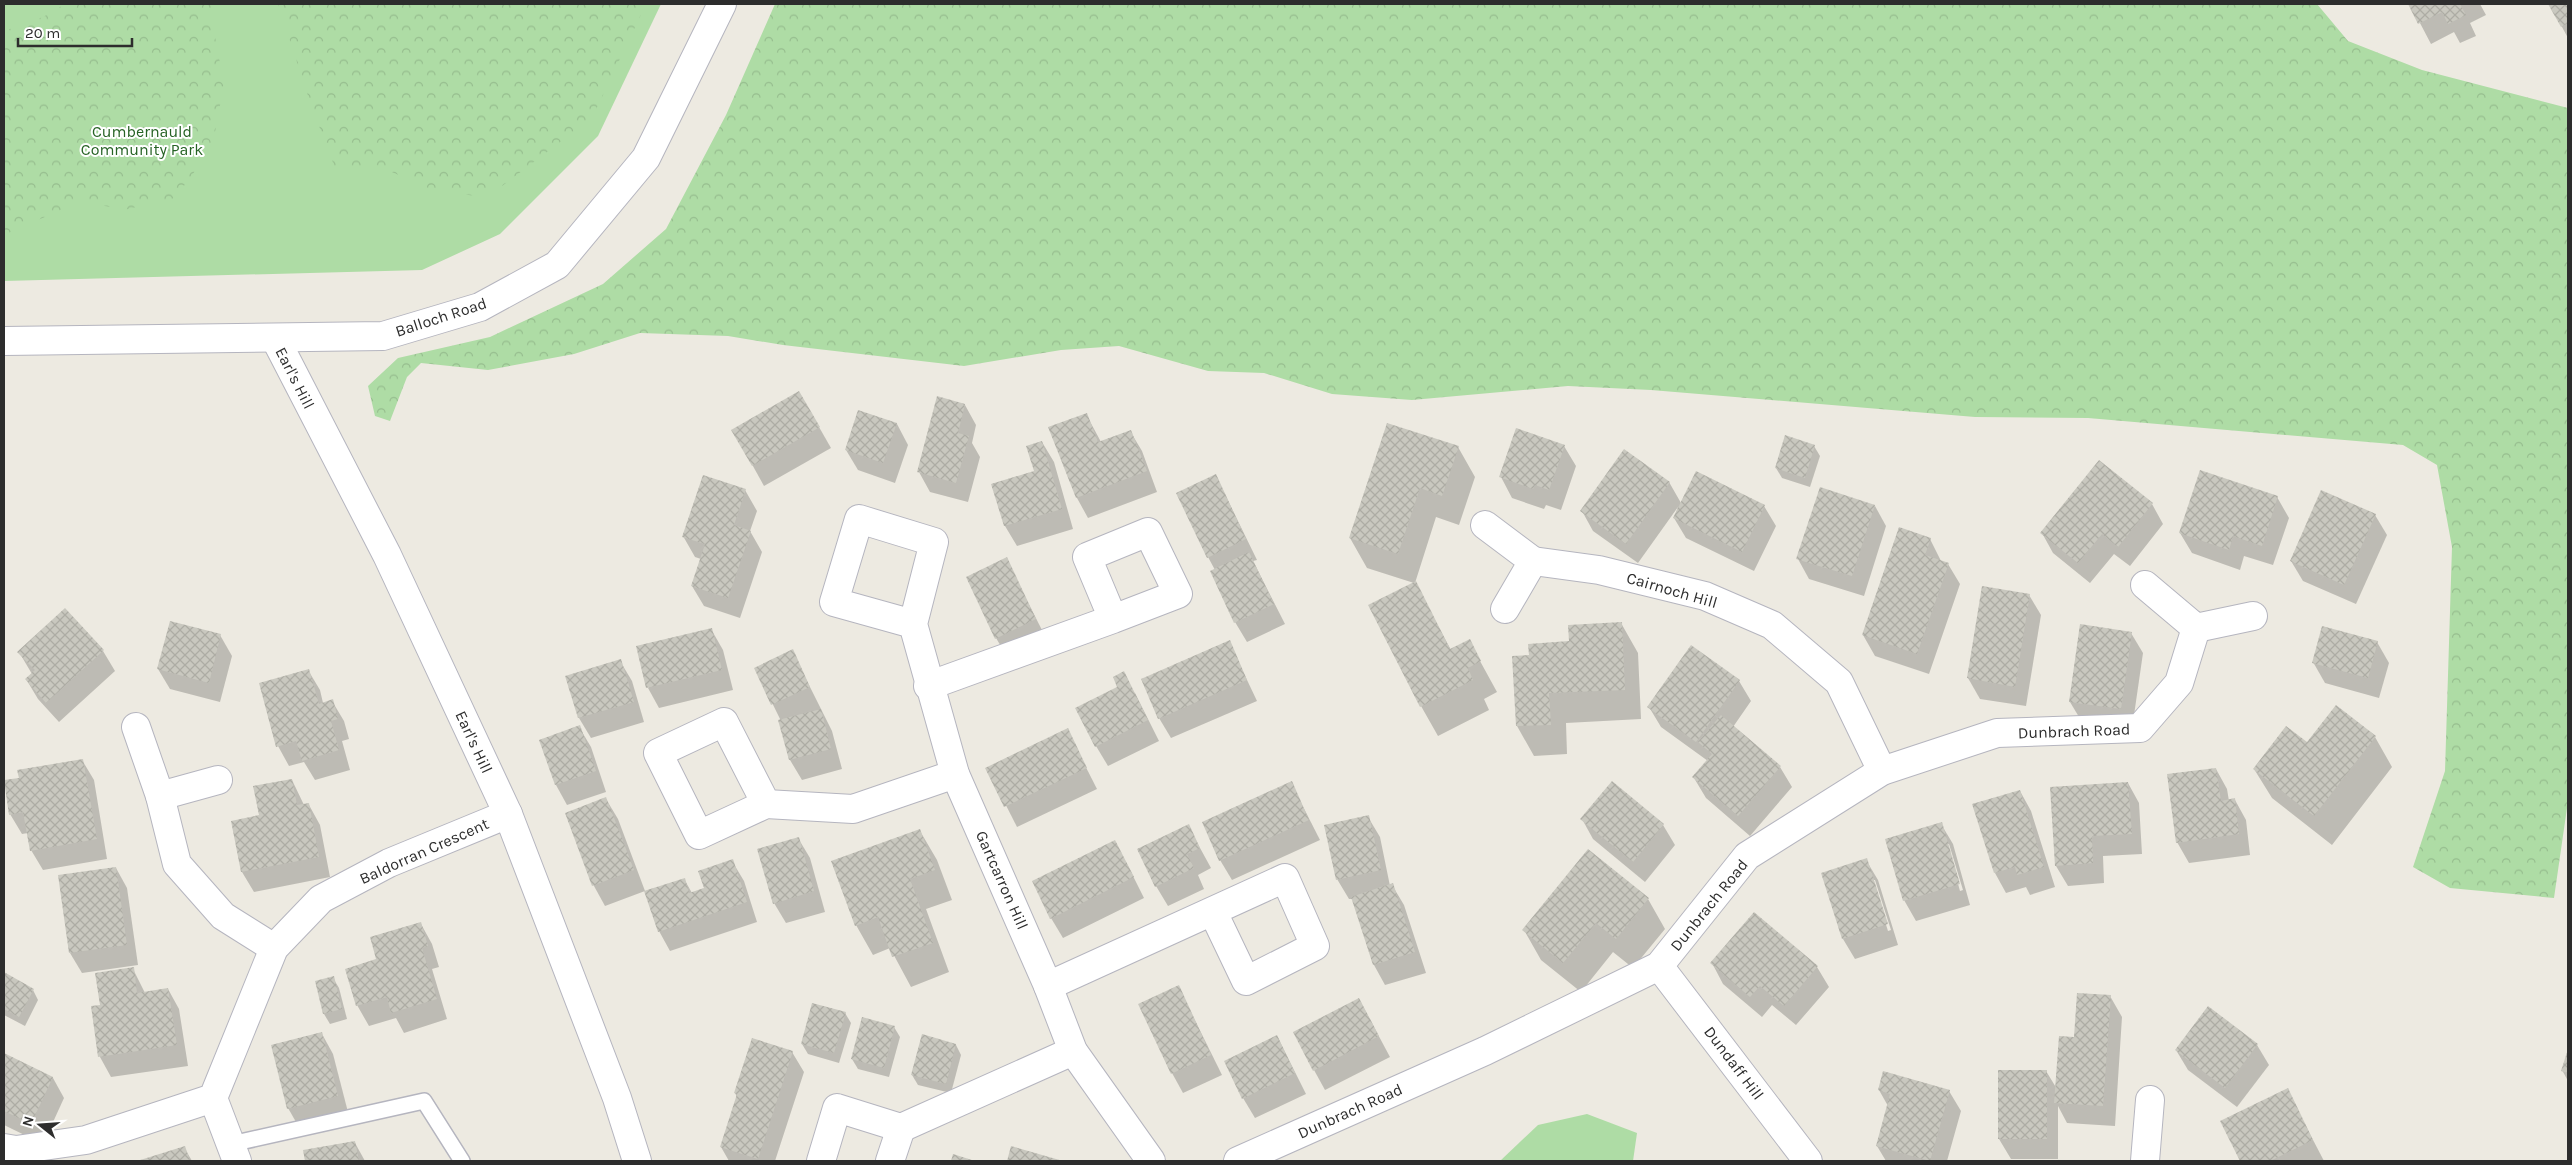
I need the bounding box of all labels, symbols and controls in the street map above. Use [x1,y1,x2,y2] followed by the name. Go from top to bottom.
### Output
[18,15,131,47] scale bar
[25,24,60,42] text: 20 m
[81,122,203,159] park label: Cumbernauld Community Park
[393,293,489,341] street label: Balloch Road
[271,344,319,412] street label: Earl's Hill
[1624,568,1720,612] street label: Cairnoch Hill
[451,708,497,776] street label: Earl's Hill
[2017,720,2131,742] street label: Dunbrach Road
[356,814,492,888] street label: Baldorran Crescent
[972,828,1032,932] street label: Gartcarron Hill
[1666,855,1752,955] street label: Dunbrach Road
[1700,1022,1768,1104] street label: Dundaff Hill
[1295,1079,1405,1143] street label: Dunbrach Road
[15,1100,65,1150] north arrow
[18,1114,38,1129] text: N

